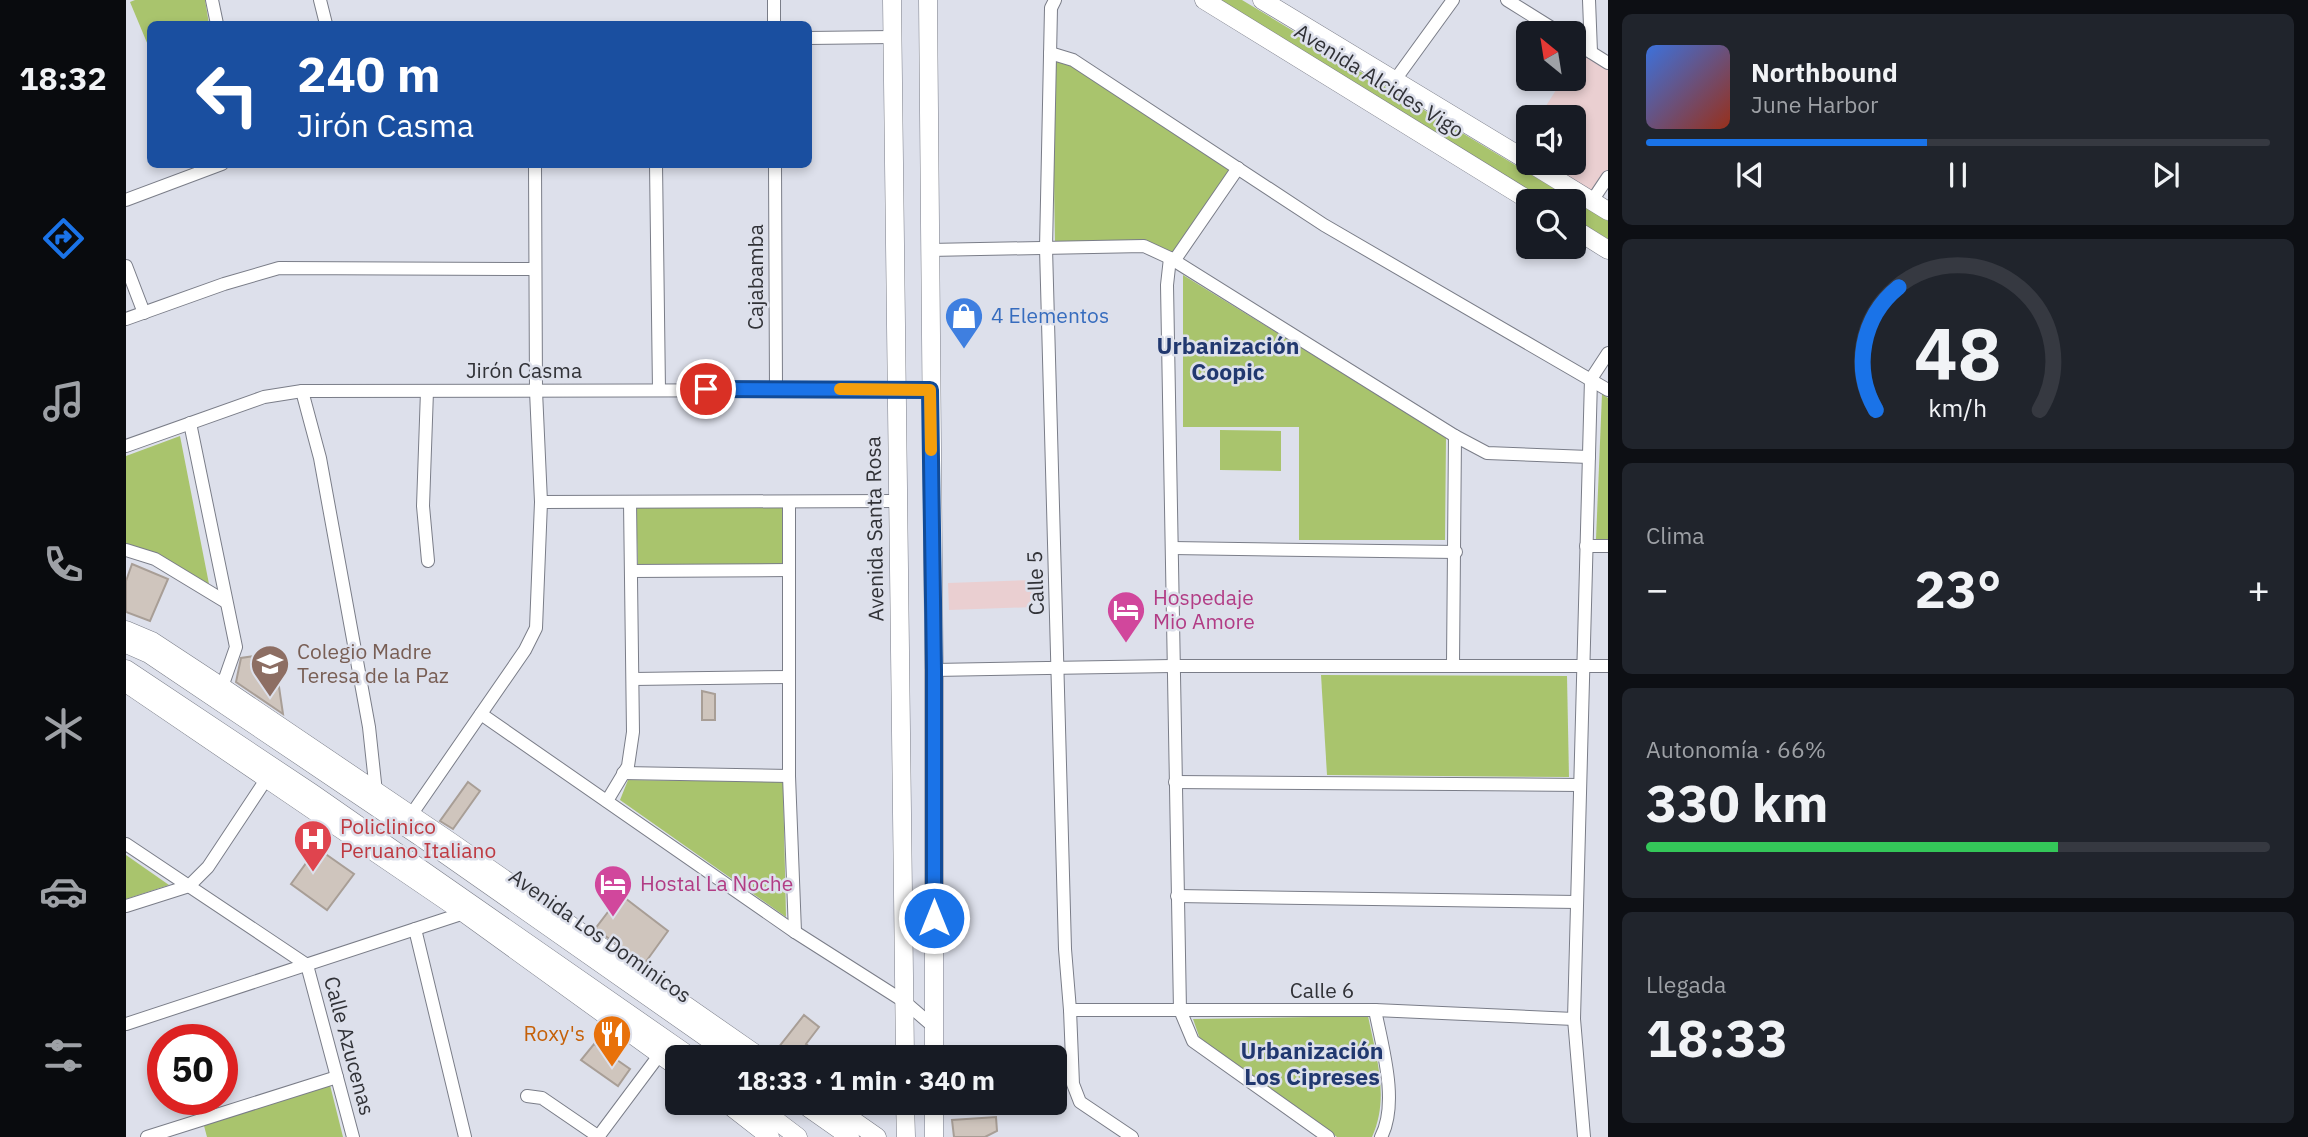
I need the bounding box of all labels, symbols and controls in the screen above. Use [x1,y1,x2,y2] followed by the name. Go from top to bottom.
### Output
[1289,17,1470,144] street label: Avenida Alcides Vigo
[1516,21,1586,91] north arrow
[1516,21,1586,259] map controls
[297,42,441,105] text: 240 m
[182,49,273,140] icon: left
[1751,55,1898,89] text: Northbound
[19,57,107,99] text: 18:32
[1751,89,1879,119] text: June Harbor
[297,104,474,146] text: Jirón Casma
[1516,105,1586,175] button: sound
[1731,156,1769,194] icon: previous
[1939,156,1977,194] icon: pause
[2147,156,2185,194] icon: next
[1516,189,1586,259] button: search
[39,214,88,263] icon: directions
[741,224,769,330] street label: Cajabamba
[943,295,985,350] shop icon: 4 Elementos
[991,301,1109,329] place label: 4 Elementos
[1914,305,2002,400] text: 48
[1157,330,1299,386] district label: Urbanización Coopic
[466,356,582,384] street label: Jirón Casma
[676,359,736,419] pin
[687,370,725,408] icon: arrive
[39,377,88,426] icon: music
[1929,391,1987,424] text: km/h
[858,436,890,622] street label: Avenida Santa Rosa
[1646,520,1705,550] text: Clima
[39,540,88,589] icon: phone
[1020,550,1050,616] street label: Calle 5
[1915,555,2001,622] text: 23°
[1646,564,1669,613] text: −
[2247,564,2270,613] text: +
[1153,583,1255,635] place label: Hospedaje Mio Amore
[1105,589,1147,644] hotel icon: Hospedaje Mio Amore
[297,637,449,689] place label: Colegio Madre Teresa de la Paz
[249,643,291,698] school or university icon: Colegio Madre Teresa de la Paz
[39,704,88,753] icon: climate
[1646,734,1826,764] text: Autonomía · 66%
[1646,769,1828,836] text: 330 km
[340,812,496,864] place label: Policlinico Peruano Italiano
[292,818,334,873] hospital icon: Policlinico Peruano Italiano
[504,862,697,1009] street label: Avenida Los Dominicos
[592,863,634,918] hotel icon: Hostal La Noche
[39,867,88,916] icon: car
[640,869,793,897] place label: Hostal La Noche
[897,881,971,955] position arrow
[1646,969,1726,999] text: Llegada
[318,973,382,1118] street label: Calle Azucenas
[1290,976,1354,1004] street label: Calle 6
[1646,1004,1788,1071] text: 18:33
[591,1013,633,1068] restaurant icon: Roxy's
[524,1019,585,1047] place label: Roxy's
[147,1024,238,1115] speed limit sign: 50
[39,1031,88,1080] icon: filters
[1241,1035,1383,1091] district label: Urbanización Los Cipreses
[737,1063,995,1097] text: 18:33 · 1 min · 340 m

